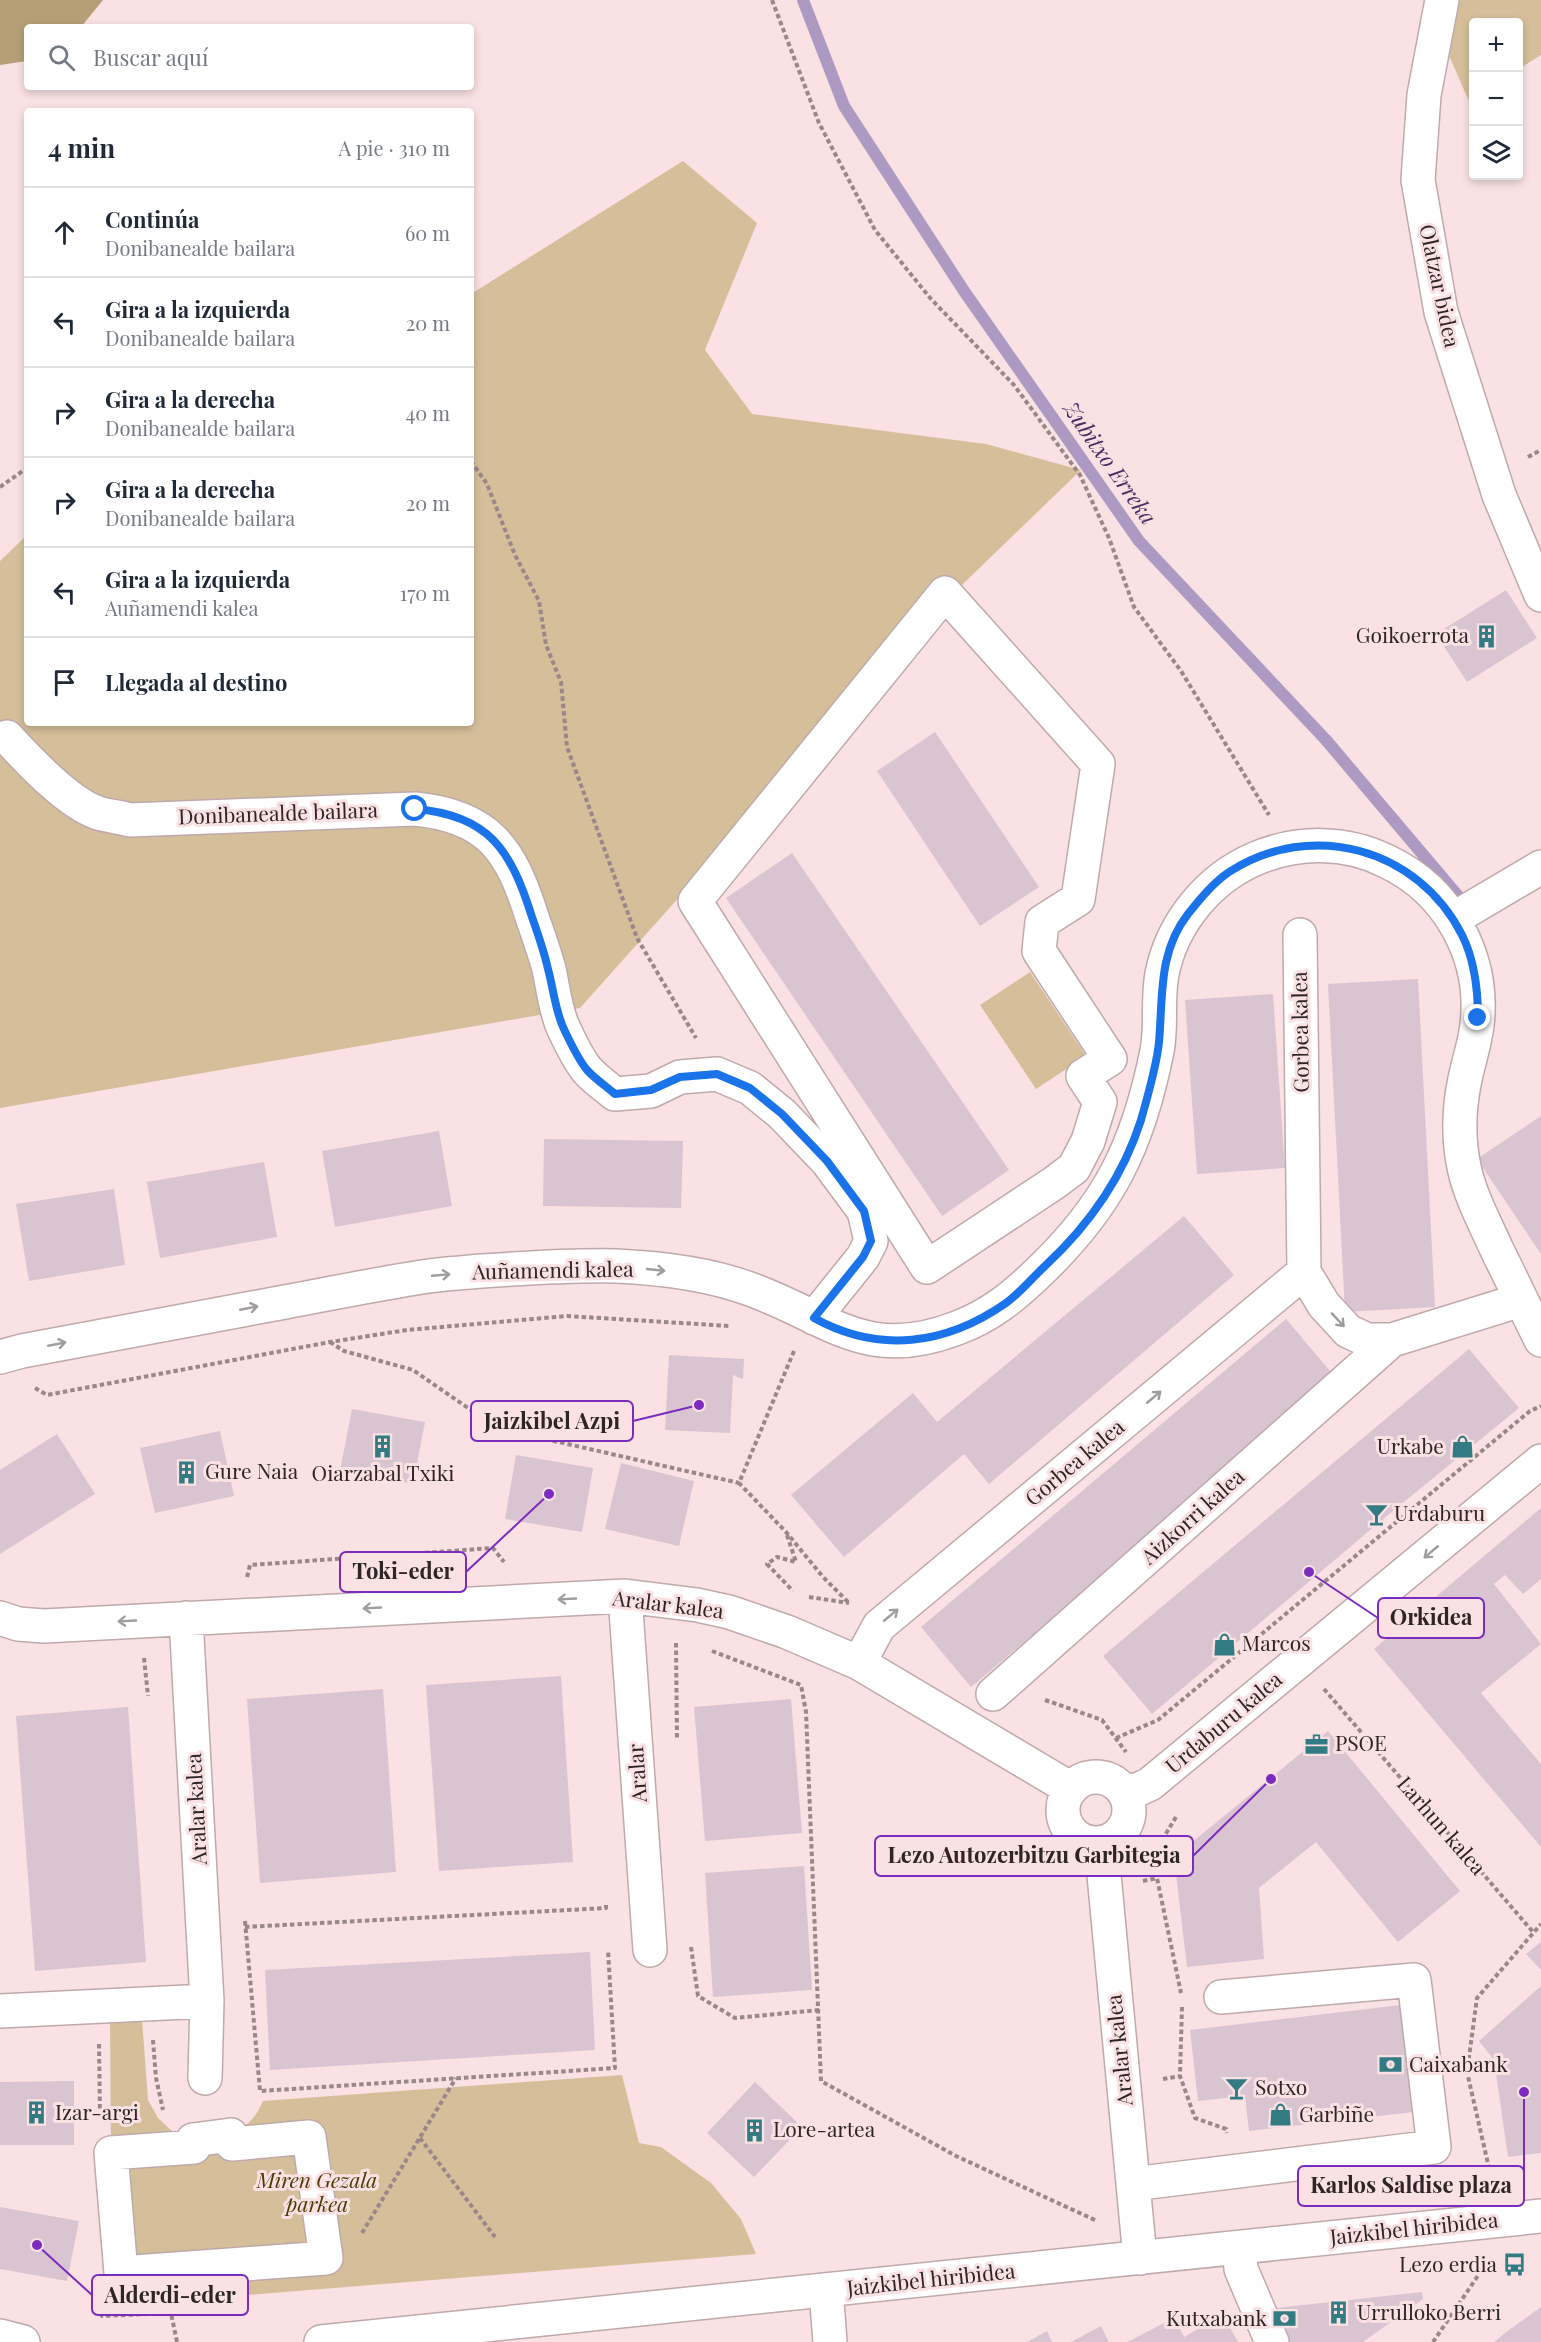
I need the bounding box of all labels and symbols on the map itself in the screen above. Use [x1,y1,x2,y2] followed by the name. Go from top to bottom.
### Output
[1414,221,1468,350] street label: Olatzar bidea
[1057,394,1164,530] water label: Zubitxo Erreka
[1356,620,1470,648] place label: Goikoerrota
[1474,623,1500,649] building icon: Goikoerrota
[178,795,379,829] street label: Donibanealde bailara
[401,795,427,821] route start
[1284,971,1314,1093] street label: Gorbea kalea
[1464,1004,1490,1030] route end
[471,1254,634,1284] street label: Auñamendi kalea
[646,1265,666,1276] one-way arrow
[430,1269,450,1280] one-way arrow
[238,1303,258,1314] one-way arrow
[1331,1312,1345,1327] one-way arrow
[47,1338,66,1349] one-way arrow
[1146,1390,1161,1404] one-way arrow
[471,1401,633,1441] callout: Jaizkibel Azpi
[483,1405,620,1435] text: Jaizkibel Azpi
[1018,1411,1130,1511] street label: Gorbea kalea
[1377,1431,1444,1459] place label: Urkabe
[370,1433,396,1459] building icon: Oiarzabal Txiki
[1449,1434,1475,1460] shop icon: Urkabe
[205,1456,299,1484] place label: Gure Naia
[312,1458,454,1486] place label: Oiarzabal Txiki
[174,1459,200,1485] building icon: Gure Naia
[1133,1461,1250,1570] street label: Aizkorri kalea
[1394,1498,1485,1526] place label: Urdaburu
[1363,1501,1389,1527] bar icon: Urdaburu
[1423,1545,1439,1558] one-way arrow
[340,1552,466,1592] callout: Toki-eder
[352,1555,455,1585] text: Toki-eder
[610,1582,726,1624] street label: Aralar kalea
[557,1593,577,1604] one-way arrow
[1378,1598,1484,1638] callout: Orkidea
[1390,1601,1473,1631] text: Orkidea
[363,1603,383,1614] one-way arrow
[883,1609,899,1622] one-way arrow
[118,1616,138,1627] one-way arrow
[1242,1628,1311,1656] place label: Marcos
[1211,1631,1237,1657] shop icon: Marcos
[1158,1664,1287,1779] street label: Urdaburu kalea
[1335,1728,1387,1756] place label: PSOE
[1304,1731,1330,1757] office icon: PSOE
[620,1742,652,1804] street label: Aralar
[178,1752,212,1867] street label: Aralar kalea
[1392,1769,1493,1880] street label: Larhun kalea
[875,1836,1193,1876] callout: Lezo Autozerbitzu Garbitegia
[887,1839,1181,1869] text: Lezo Autozerbitzu Garbitegia
[1098,1993,1138,2108] street label: Aralar kalea
[1409,2049,1508,2077] place label: Caixabank
[1378,2052,1404,2078] bank icon: Caixabank
[1255,2072,1307,2100] place label: Sotxo
[1224,2075,1250,2101] bar icon: Sotxo
[55,2097,139,2125] place label: Izar-argi
[1299,2099,1374,2127] place label: Garbiñe
[24,2100,50,2126] building icon: Izar-argi
[1268,2102,1294,2128] shop icon: Garbiñe
[773,2114,876,2142] place label: Lore-artea
[742,2117,768,2143] building icon: Lore-artea
[256,2165,377,2217] park label: Miren Gezala parkea
[1298,2166,1524,2206] callout: Karlos Saldise plaza
[1310,2169,1512,2199] text: Karlos Saldise plaza
[1327,2204,1500,2250] street label: Jaizkibel hiribidea
[1399,2249,1498,2277] place label: Lezo erdia
[1502,2252,1528,2278] bus stop icon: Lezo erdia
[844,2255,1017,2301] street label: Jaizkibel hiribidea
[92,2275,248,2315] callout: Alderdi-eder
[103,2279,236,2309] text: Alderdi-eder
[1357,2297,1501,2325] place label: Urrulloko Berri
[1326,2300,1352,2326] building icon: Urrulloko Berri
[1166,2303,1267,2331] place label: Kutxabank
[1272,2306,1298,2332] bank icon: Kutxabank

